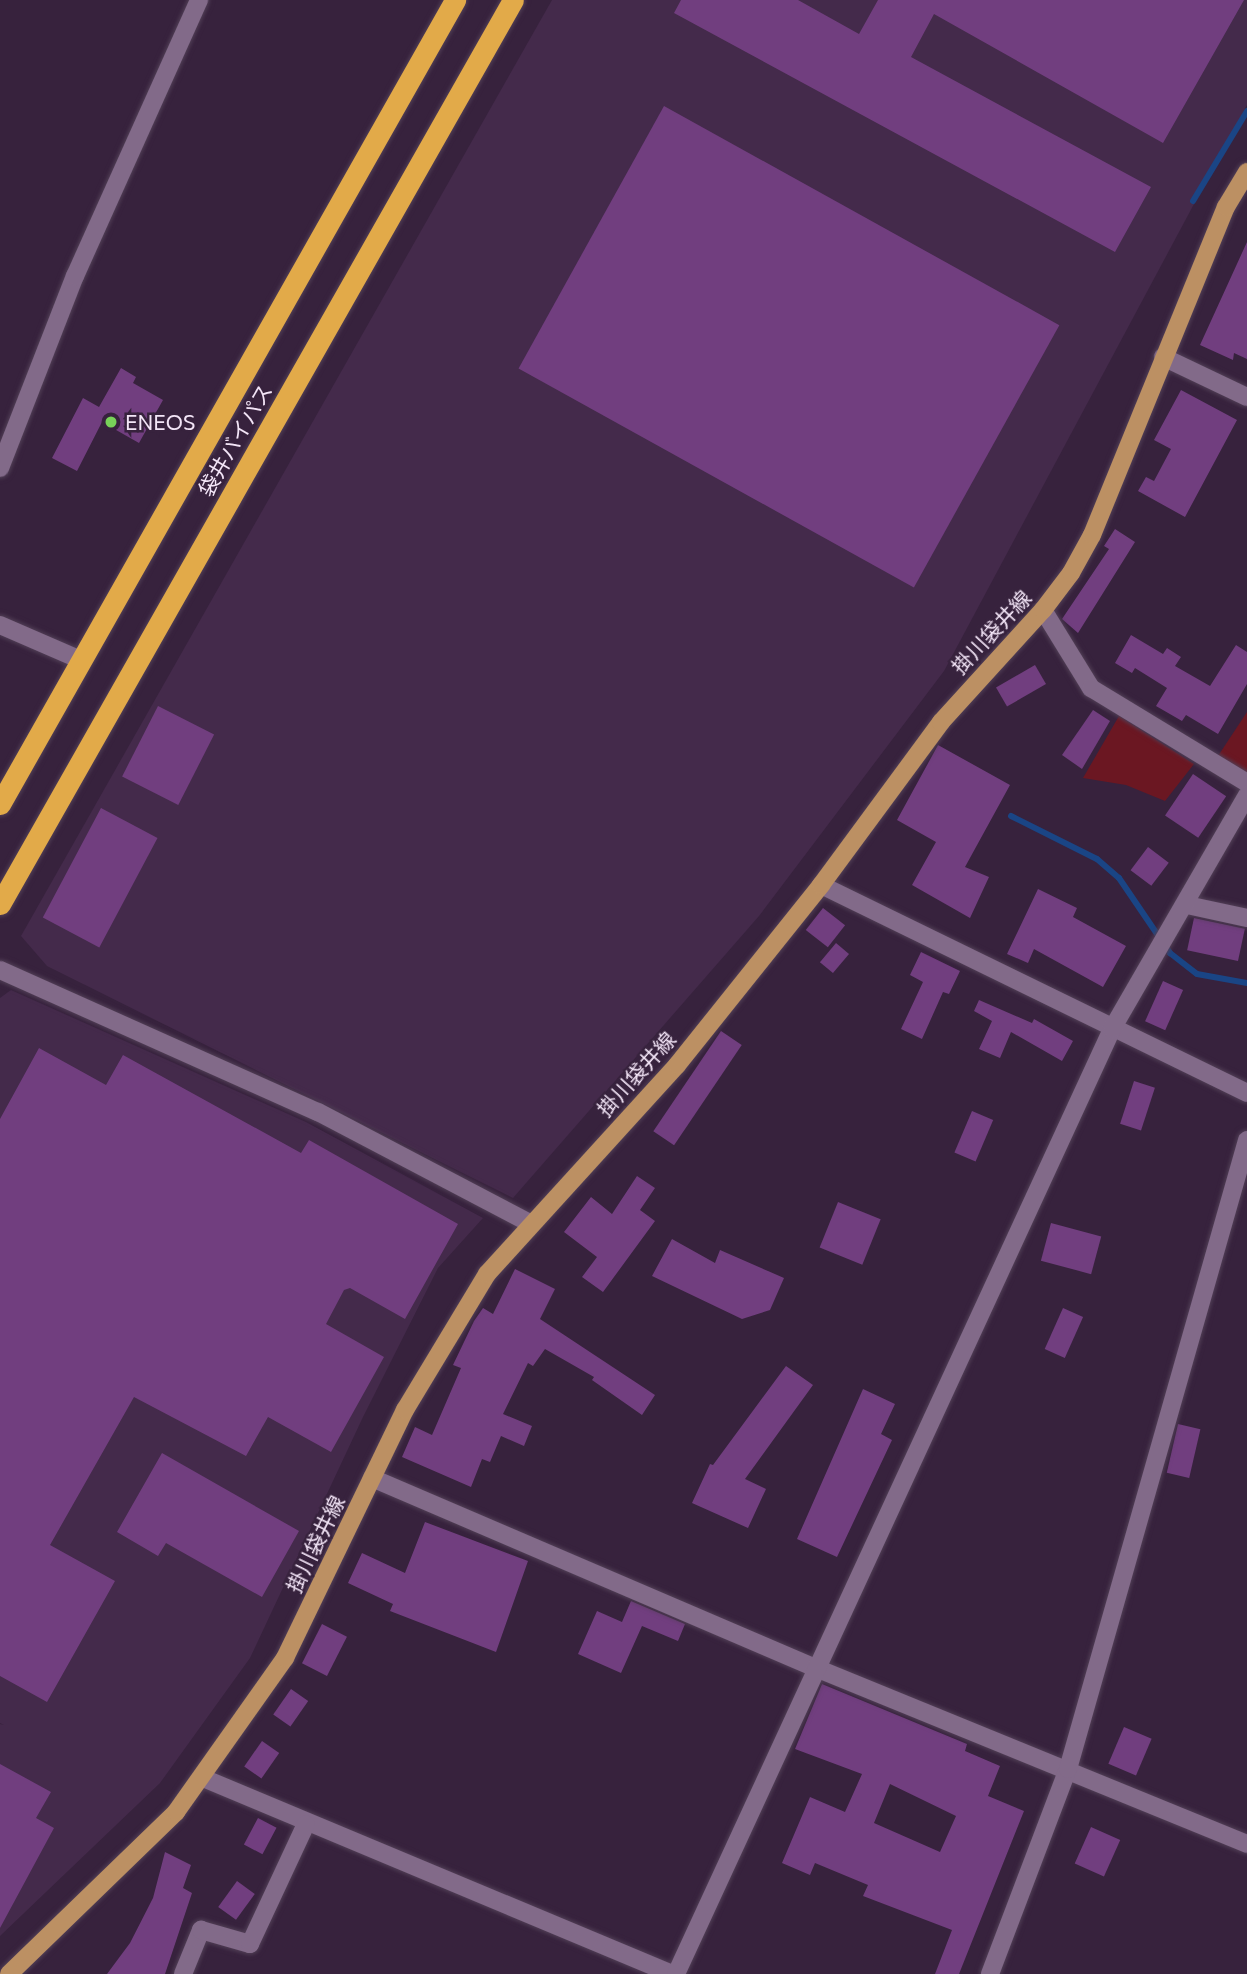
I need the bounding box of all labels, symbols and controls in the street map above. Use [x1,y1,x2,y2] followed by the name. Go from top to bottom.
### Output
[193,379,277,501] street label: 袋井バイパス
[125,409,195,435] place label: ENEOS
[103,414,119,430] marker: ENEOS
[946,585,1036,679] street label: 掛川袋井線
[592,1027,680,1121] street label: 掛川袋井線
[281,1491,349,1597] street label: 掛川袋井線

